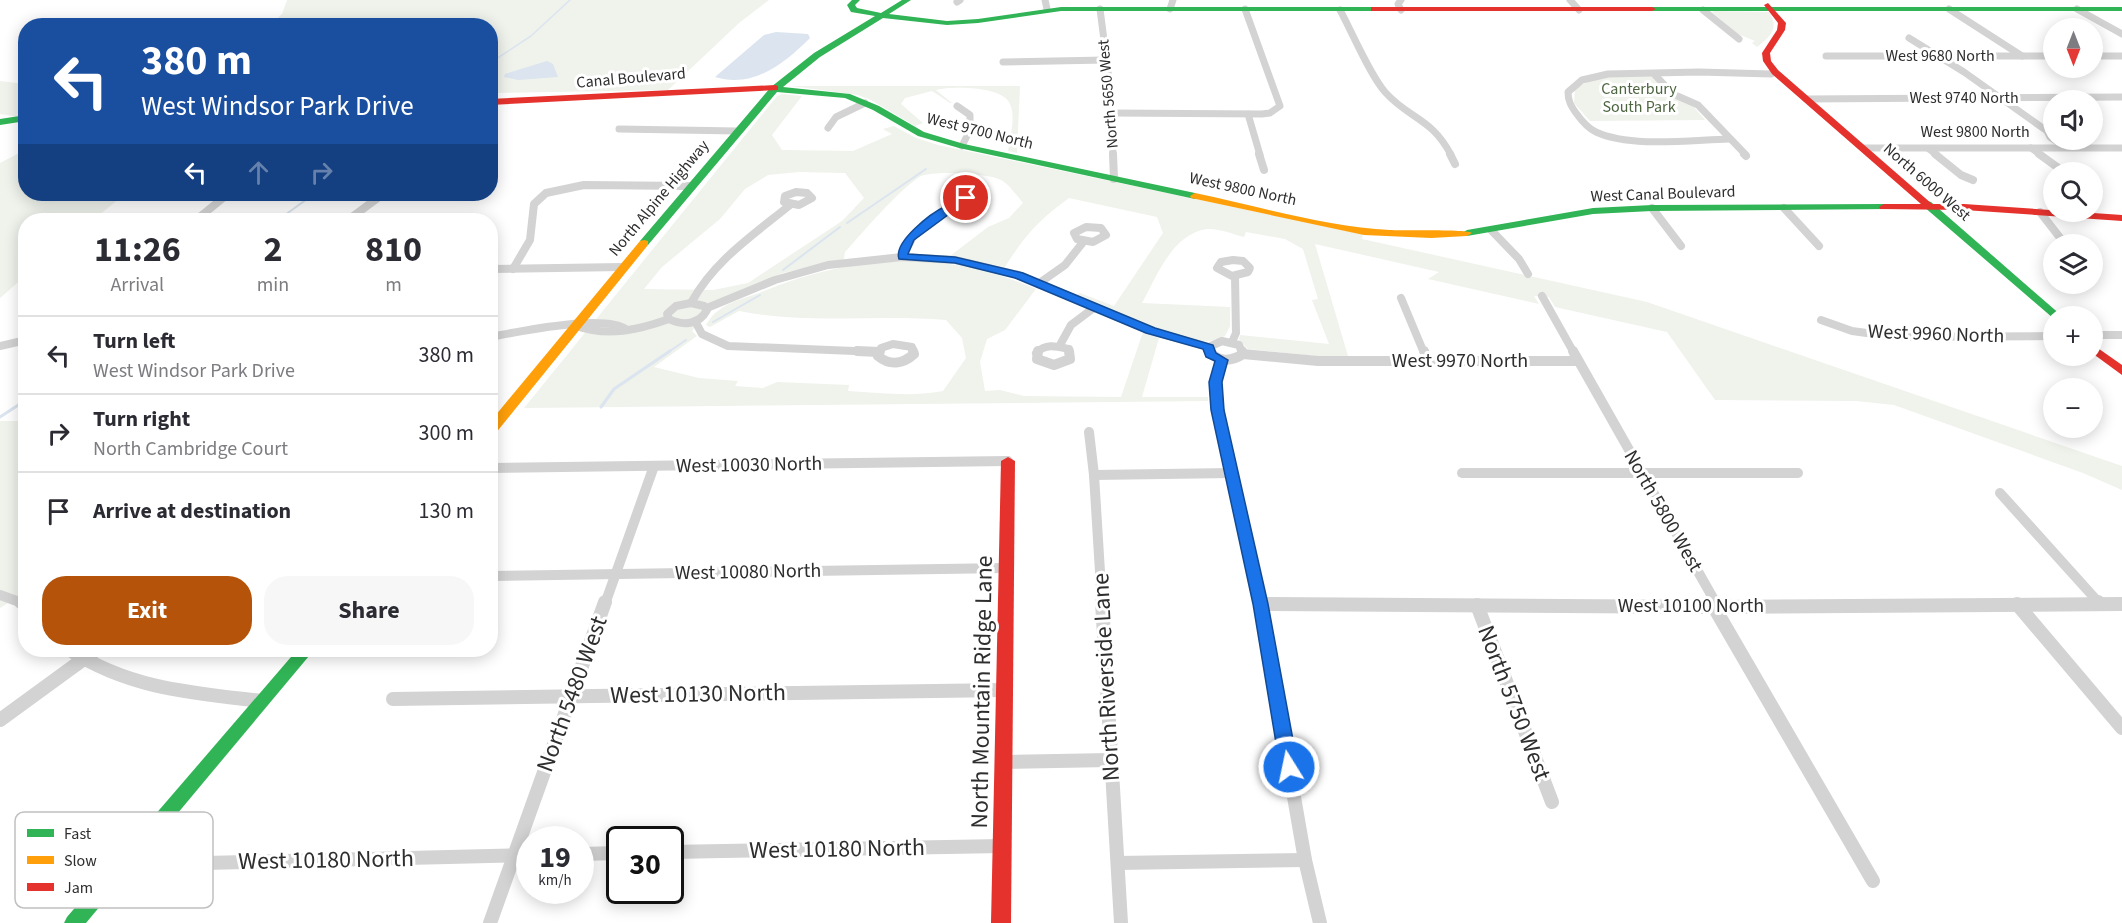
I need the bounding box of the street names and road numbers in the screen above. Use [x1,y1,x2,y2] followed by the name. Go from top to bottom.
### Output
[1092,38,1124,149] street label: North 5650 West
[1885,45,1995,67] street label: West 9680 North
[575,62,687,94] street label: Canal Boulevard
[1909,87,2019,109] street label: West 9740 North
[924,107,1036,155] street label: West 9700 North
[1920,121,2030,143] street label: West 9800 North
[604,135,714,261] street label: North Alpine Highway
[1879,138,1976,227] street label: North 6000 West
[1187,167,1299,211] street label: West 9800 North
[1590,180,1736,208] street label: West Canal Boulevard
[1867,318,2005,350] street label: West 9960 North
[1392,347,1528,375] street label: West 9970 North
[1617,445,1709,577] street label: North 5800 West
[676,450,822,480] street label: West 10030 North
[962,555,1002,829] street label: North Mountain Ridge Lane
[675,557,821,587] street label: West 10080 North
[1083,572,1129,782] street label: North Riverside Lane
[1618,592,1764,620] street label: West 10100 North
[528,611,616,777] street label: North 5480 West
[1468,620,1560,786] street label: North 5750 West
[610,675,786,713] street label: West 10130 North
[749,830,925,868] street label: West 10180 North
[238,841,414,879] street label: West 10180 North

